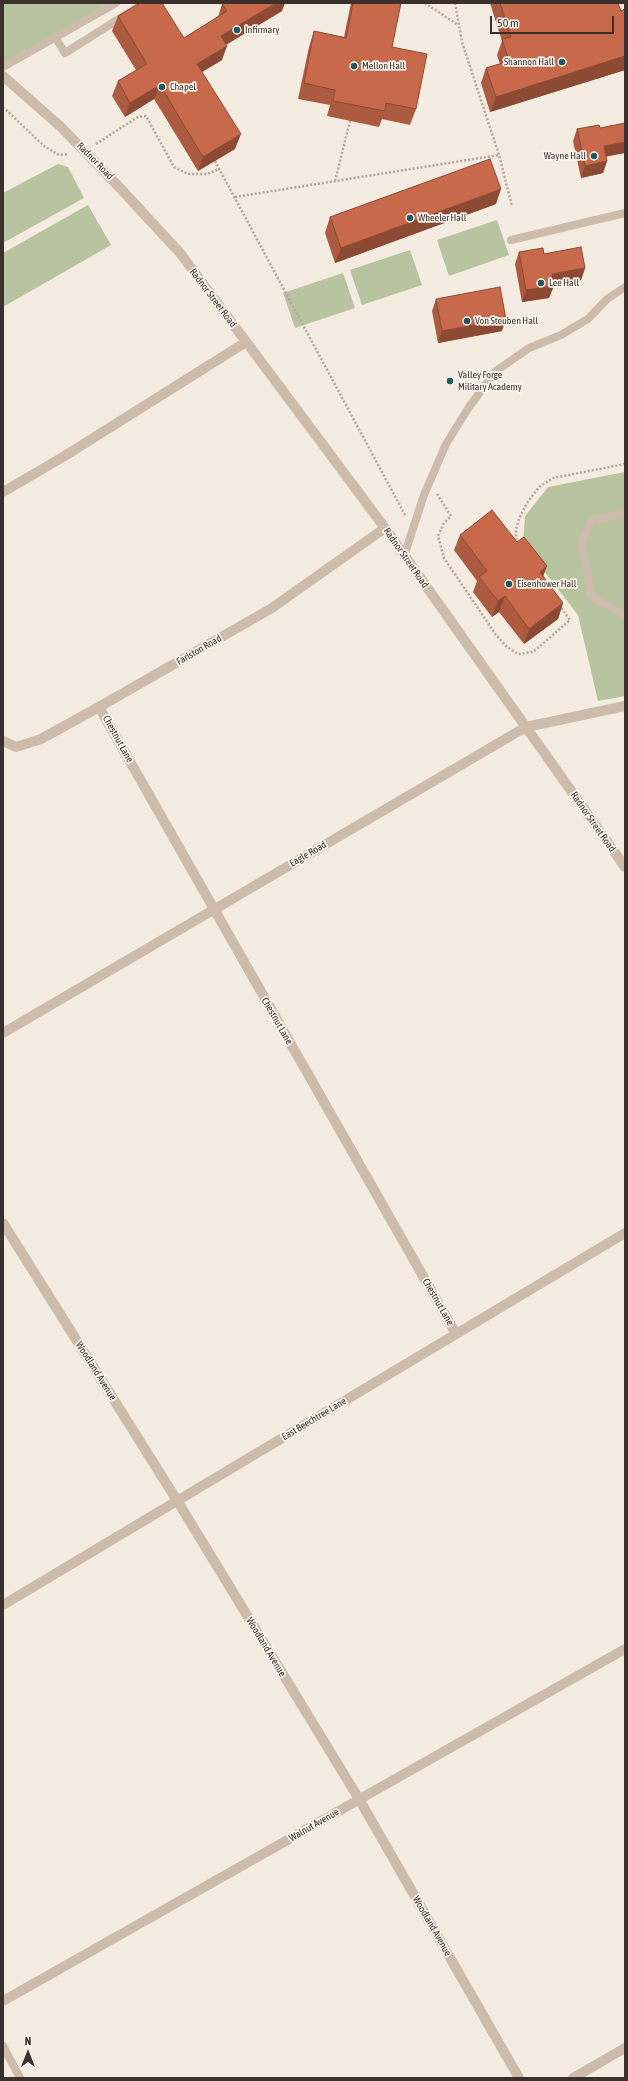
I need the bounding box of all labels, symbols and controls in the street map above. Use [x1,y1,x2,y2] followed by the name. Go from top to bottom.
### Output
[492,8,616,34] scale bar
[497,16,519,30] text: 50 m
[245,24,279,36] place label: Infirmary
[232,25,242,35] marker: Infirmary
[504,56,554,68] place label: Shannon Hall
[557,57,567,67] marker: Shannon Hall
[362,60,405,72] place label: Mellon Hall
[349,61,359,71] marker: Mellon Hall
[170,81,196,93] place label: Chapel
[157,82,167,92] marker: Chapel
[74,140,116,182] street label: Radnor Road
[544,150,586,162] place label: Wayne Hall
[589,151,599,161] marker: Wayne Hall
[418,212,466,224] place label: Wheeler Hall
[405,213,415,223] marker: Wheeler Hall
[187,266,239,330] street label: Radnor Street Road
[549,277,579,289] place label: Lee Hall
[536,278,546,288] marker: Lee Hall
[475,315,538,327] place label: Von Steuben Hall
[462,316,472,326] marker: Von Steuben Hall
[458,369,522,392] place label: Valley Forge Military Academy
[445,376,455,386] marker: Valley Forge Military Academy
[381,526,431,590] street label: Radnor Street Road
[517,578,576,590] place label: Eisenhower Hall
[504,579,514,589] marker: Eisenhower Hall
[174,632,224,668] street label: Fariston Road
[100,713,136,765] street label: Chestnut Lane
[568,790,618,854] street label: Radnor Street Road
[287,839,329,869] street label: Eagle Road
[259,995,295,1047] street label: Chestnut Lane
[420,1276,456,1328] street label: Chestnut Lane
[73,1339,119,1403] street label: Woodland Avenue
[280,1395,348,1443] street label: East Beechtree Lane
[244,1615,288,1679] street label: Woodland Avenue
[287,1806,341,1844] street label: Walnut Avenue
[410,1894,454,1958] street label: Woodland Avenue
[8,2033,48,2073] north arrow
[25,2035,31,2047] text: N

